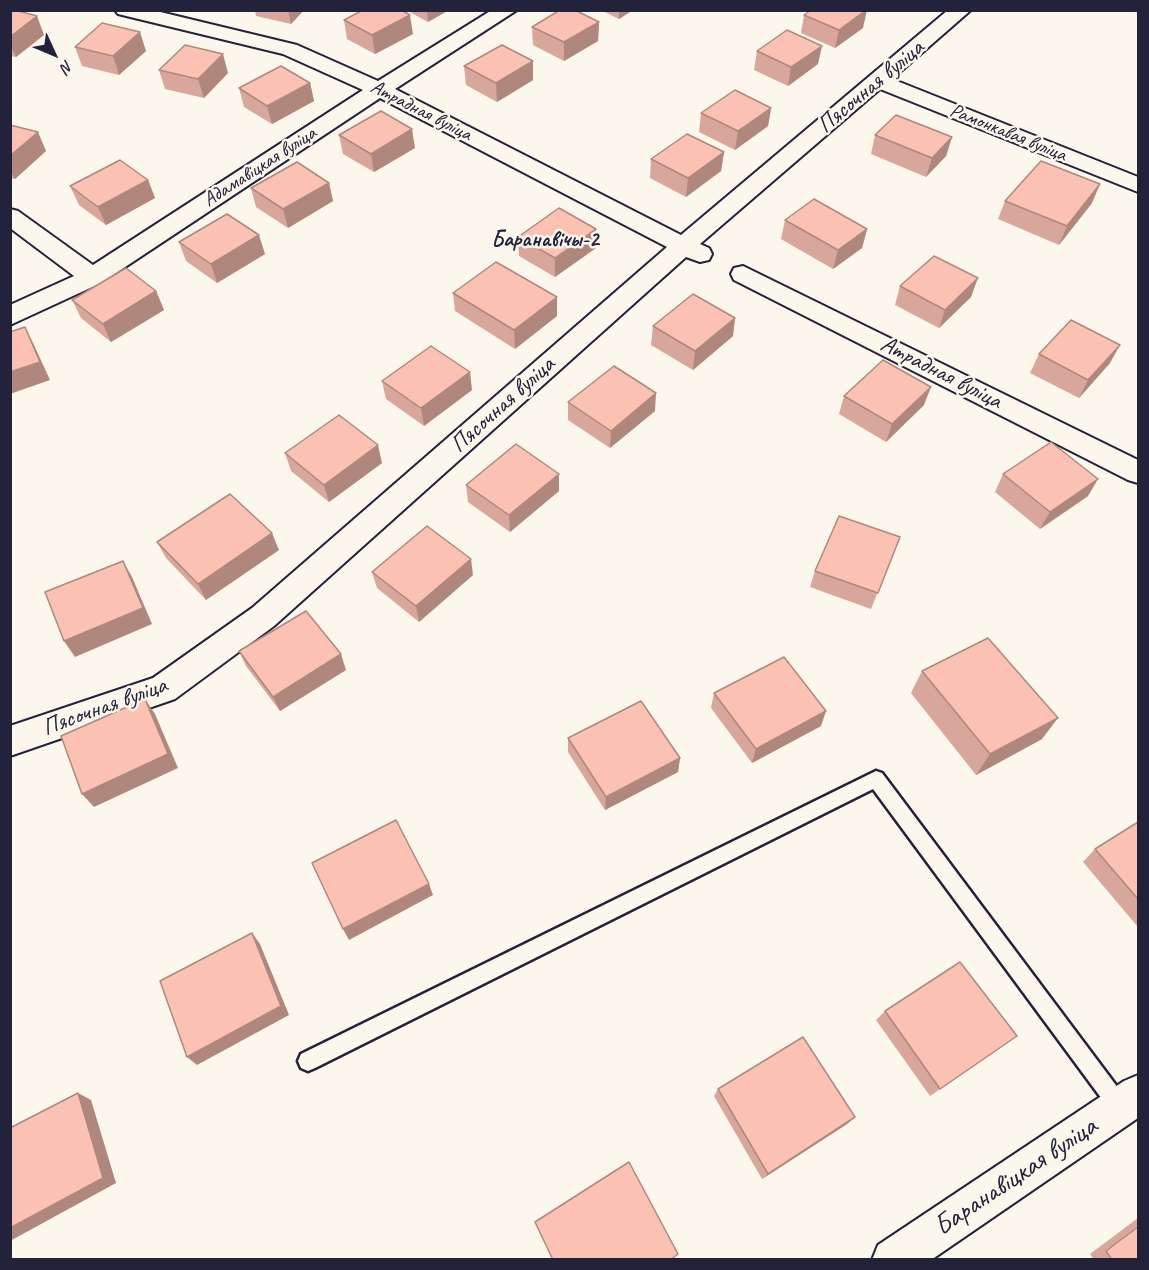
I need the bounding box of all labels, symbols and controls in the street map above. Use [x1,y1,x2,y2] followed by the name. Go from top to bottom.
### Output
[24,24,84,84] north arrow
[812,34,930,140] street label: Пясочная вуліца
[56,56,78,77] text: N
[366,75,476,147] street label: Атрадная вуліца
[946,99,1070,167] street label: Рамонкавая вуліца
[199,122,321,212] street label: Адамавіцкая вуліца
[491,227,599,253] district label: Баранавічы-2
[875,330,1007,416] street label: Атрадная вуліца
[445,351,561,459] street label: Пясочная вуліца
[39,671,171,743] street label: Пясочная вуліца
[928,1110,1104,1244] street label: Баранавіцкая вуліца

